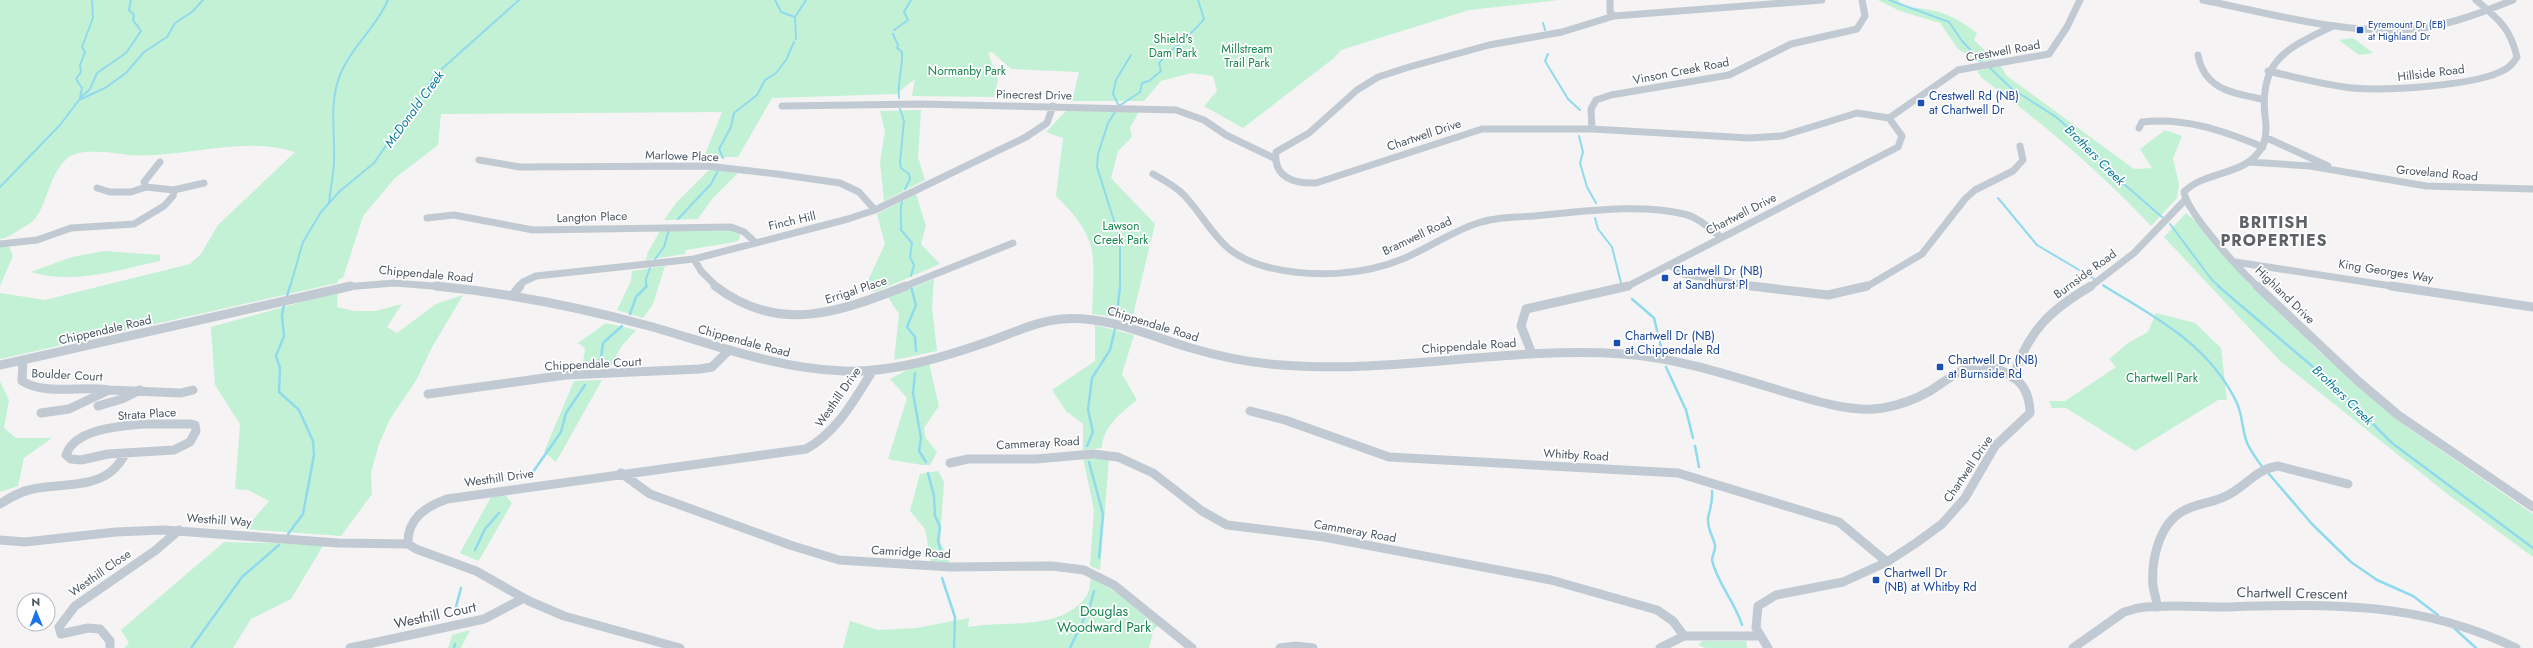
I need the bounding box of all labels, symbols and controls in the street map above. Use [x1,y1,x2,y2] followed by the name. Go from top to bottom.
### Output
[2368,17,2446,44] place label: Eyremount Dr (EB) at Highland Dr
[2355,25,2365,35] marker: Eyremount Dr (EB) at Highland Dr
[1149,30,1198,62] park label: Shield's Dam Park
[1964,36,2042,66] street label: Crestwell Road
[1221,40,1273,72] park label: Millstream Trail Park
[1631,53,1731,89] street label: Vinson Creek Road
[2396,60,2466,86] street label: Hillside Road
[928,62,1007,80] park label: Normanby Park
[380,66,449,151] water label: McDonald Creek
[996,85,1072,105] street label: Pinecrest Drive
[1929,87,2019,119] place label: Crestwell Rd (NB) at Chartwell Dr
[1916,98,1926,108] marker: Crestwell Rd (NB) at Chartwell Dr
[1384,115,1464,155] street label: Chartwell Drive
[2060,120,2130,190] water label: Brothers Creek
[645,146,719,166] street label: Marlowe Place
[2395,160,2479,186] street label: Groveland Road
[1702,188,1780,240] street label: Chartwell Drive
[556,207,628,227] street label: Langton Place
[766,207,818,235] street label: Finch Hill
[2220,211,2328,252] district label: BRITISH PROPERTIES
[1379,212,1455,260] street label: Bramwell Road
[1094,217,1149,249] park label: Lawson Creek Park
[2050,245,2120,303] street label: Burnside Road
[2337,255,2435,287] street label: King Georges Way
[378,261,474,287] street label: Chippendale Road
[1673,262,1763,294] place label: Chartwell Dr (NB) at Sandhurst Pl
[2251,262,2319,328] street label: Highland Drive
[823,272,889,308] street label: Errigal Place
[1660,273,1670,283] marker: Chartwell Dr (NB) at Sandhurst Pl
[1105,302,1201,346] street label: Chippendale Road
[57,311,153,349] street label: Chippendale Road
[696,320,792,362] street label: Chippendale Road
[1625,327,1720,359] place label: Chartwell Dr (NB) at Chippendale Rd
[1421,334,1517,358] street label: Chippendale Road
[1612,338,1622,348] marker: Chartwell Dr (NB) at Chippendale Rd
[1948,351,2038,383] place label: Chartwell Dr (NB) at Burnside Rd
[544,352,642,376] street label: Chippendale Court
[2308,361,2378,430] water label: Brothers Creek
[1935,362,1945,372] marker: Chartwell Dr (NB) at Burnside Rd
[811,363,865,431] street label: Westhill Drive
[31,364,103,386] street label: Boulder Court
[2126,369,2199,387] park label: Chartwell Park
[117,403,177,425] street label: Strata Place
[996,432,1080,454] street label: Cammeray Road
[1939,432,1997,506] street label: Chartwell Drive
[1543,444,1609,466] street label: Whitby Road
[463,464,535,492] street label: Westhill Drive
[186,509,253,531] street label: Westhill Way
[1312,515,1398,547] street label: Cammeray Road
[871,541,951,563] street label: Camridge Road
[65,545,135,601] street label: Westhill Close
[1884,564,1977,596] place label: Chartwell Dr (NB) at Whitby Rd
[1871,575,1881,585] marker: Chartwell Dr (NB) at Whitby Rd
[2237,582,2348,604] street label: Chartwell Crescent
[16,592,56,632] north arrow
[31,594,40,610] text: N
[392,596,478,633] street label: Westhill Court
[1057,601,1152,637] park label: Douglas Woodward Park

